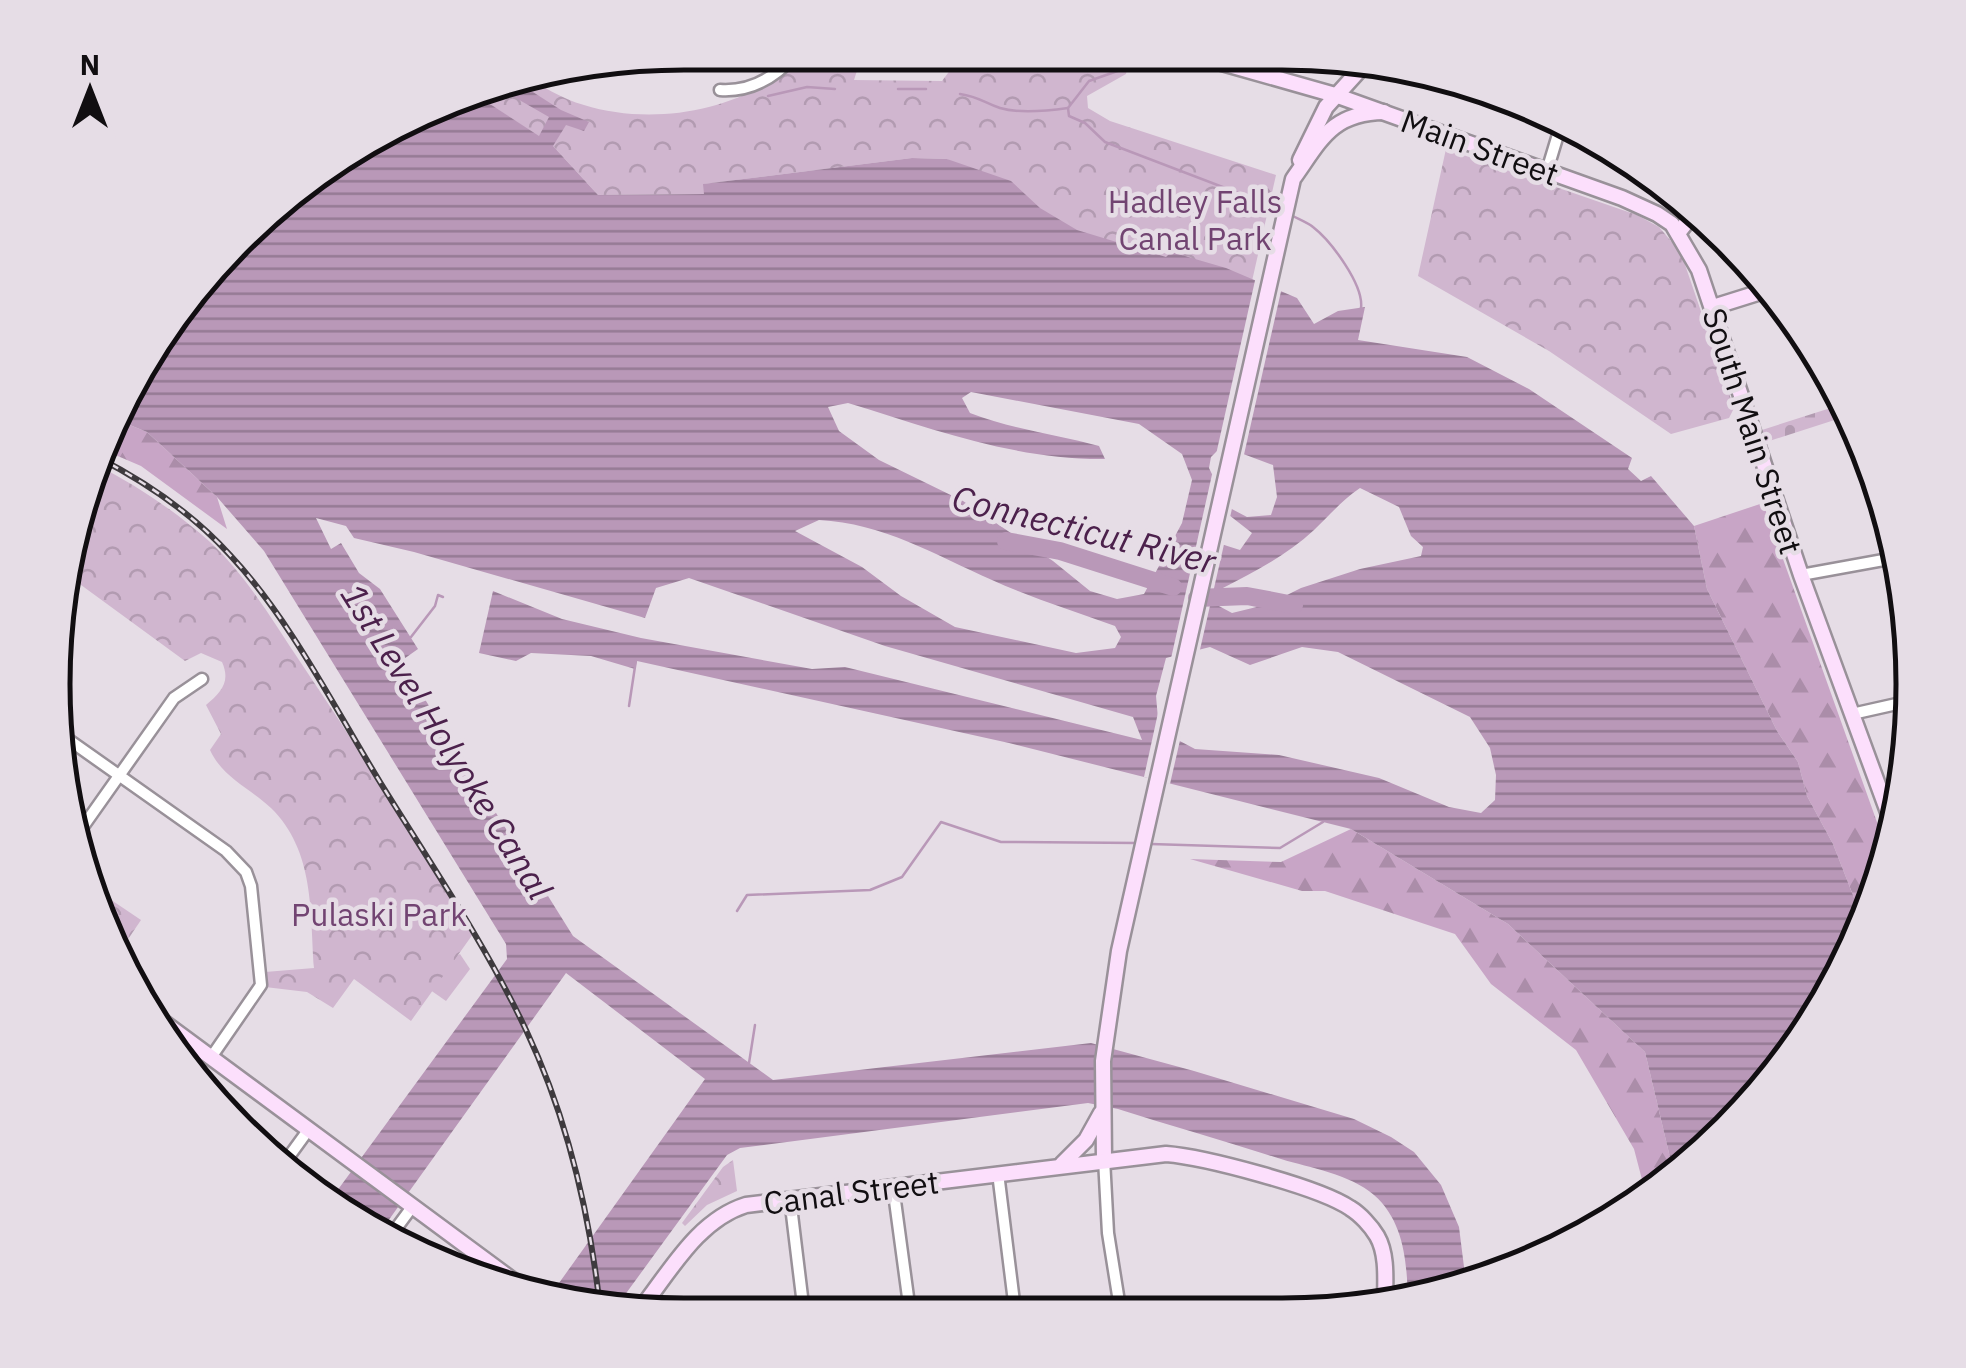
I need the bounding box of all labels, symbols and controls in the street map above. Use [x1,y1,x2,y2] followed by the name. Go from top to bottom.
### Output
[40,40,140,140] north arrow
[80,46,100,83] text: N
[1395,99,1565,195] street label: Main Street
[1108,180,1282,259] park label: Hadley Falls Canal Park
[1693,303,1813,559] street label: South Main Street
[947,474,1222,584] water label: Connecticut River
[331,574,564,909] water label: 1st Level Holyoke Canal
[291,893,467,935] park label: Pulaski Park
[761,1160,941,1224] street label: Canal Street

